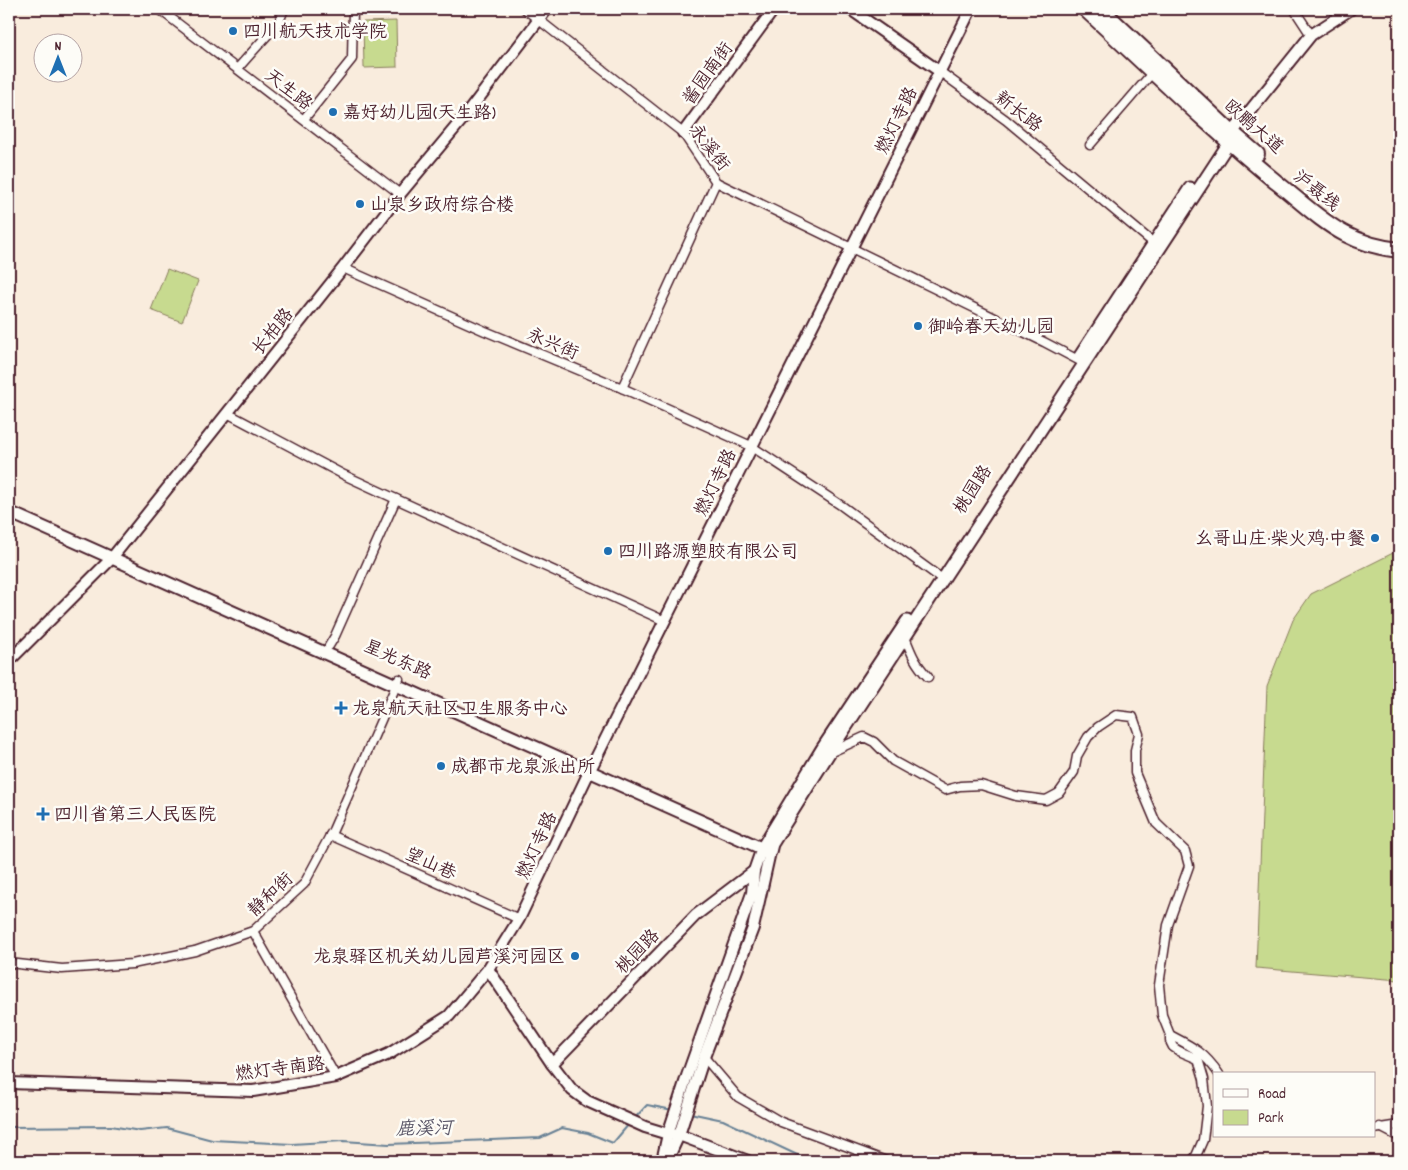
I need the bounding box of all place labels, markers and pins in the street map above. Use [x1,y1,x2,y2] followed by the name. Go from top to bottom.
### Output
[243,21,387,46] place label: 四川航天技术学院
[227,25,239,37] marker: 四川航天技术学院
[343,102,496,127] place label: 嘉好幼儿园(天生路)
[327,106,339,118] marker: 嘉好幼儿园(天生路)
[370,194,514,219] place label: 山泉乡政府综合楼
[354,198,366,210] marker: 山泉乡政府综合楼
[928,316,1054,341] place label: 御岭春天幼儿园
[912,320,924,332] marker: 御岭春天幼儿园
[1195,528,1365,553] place label: 幺哥山庄·柴火鸡·中餐
[1369,532,1381,544] marker: 幺哥山庄·柴火鸡·中餐
[618,541,798,566] place label: 四川路源塑胶有限公司
[602,545,614,557] marker: 四川路源塑胶有限公司
[352,698,568,723] place label: 龙泉航天社区卫生服务中心
[334,701,348,715] marker: 龙泉航天社区卫生服务中心
[451,756,595,781] place label: 成都市龙泉派出所
[435,760,447,772] marker: 成都市龙泉派出所
[54,804,216,829] place label: 四川省第三人民医院
[36,807,50,821] marker: 四川省第三人民医院
[313,946,565,971] place label: 龙泉驿区机关幼儿园芦溪河园区
[569,950,581,962] marker: 龙泉驿区机关幼儿园芦溪河园区

